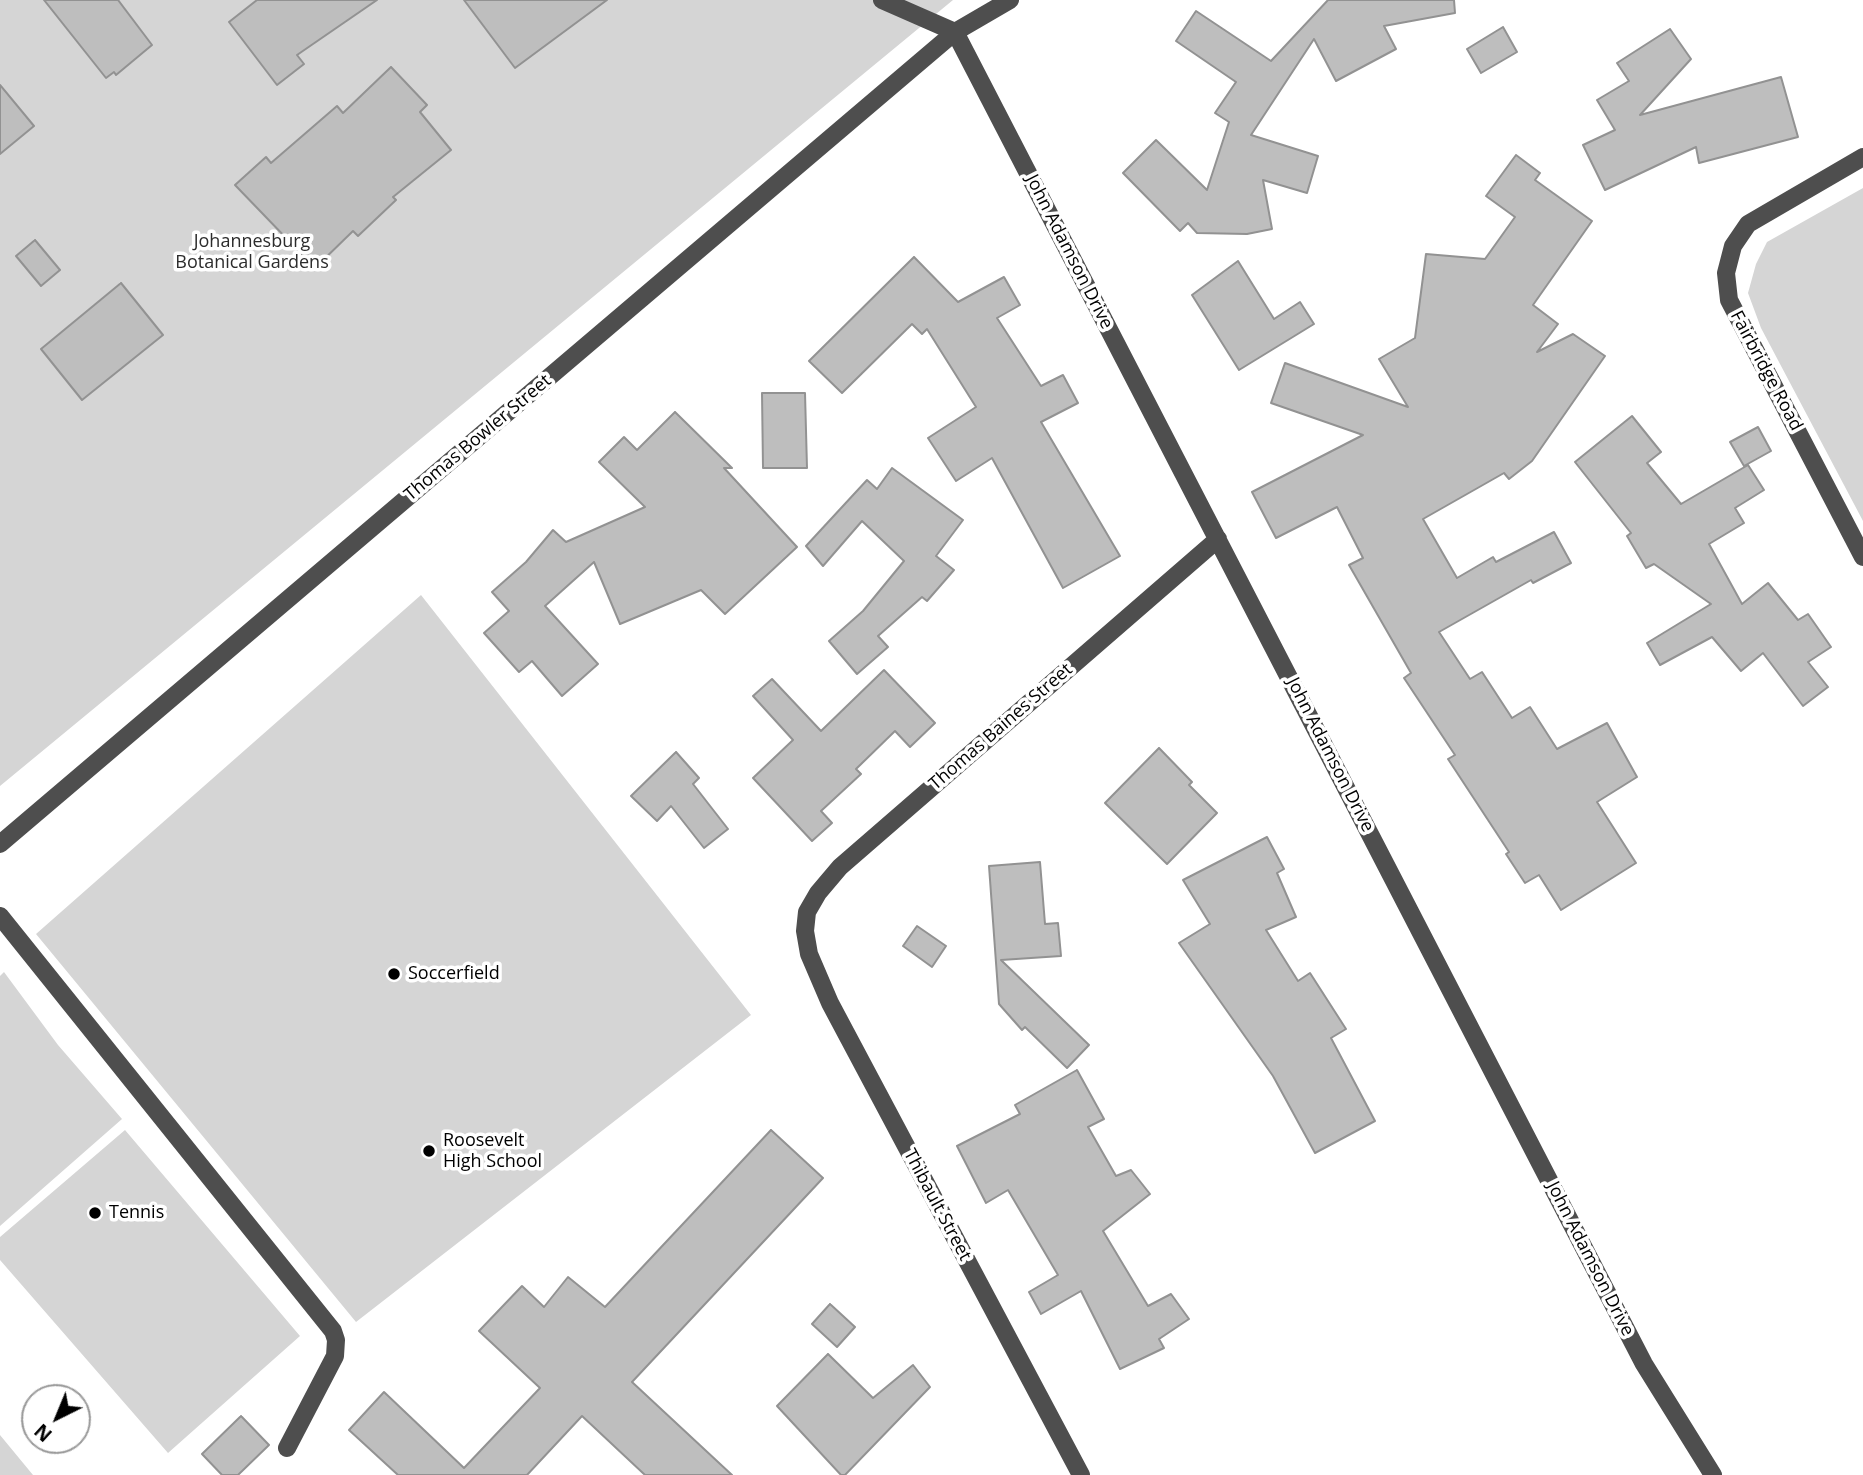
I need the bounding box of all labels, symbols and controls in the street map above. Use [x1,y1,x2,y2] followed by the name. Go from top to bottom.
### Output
[1021,171,1117,333] street label: John Adamson Drive
[175,231,329,274] park label: Johannesburg Botanical Gardens
[1725,307,1807,435] street label: Fairbridge Road
[400,370,556,506] street label: Thomas Bowler Street
[925,659,1077,795] street label: Thomas Baines Street
[1282,674,1378,836] street label: John Adamson Drive
[408,963,500,985] place label: Soccerfield
[386,966,402,982] marker: Soccerfield
[443,1130,542,1172] place label: Roosevelt High School
[421,1143,437,1159] marker: Roosevelt High School
[898,1145,976,1265] street label: Thibault Street
[1542,1178,1638,1340] street label: John Adamson Drive
[109,1202,164,1224] place label: Tennis
[87,1205,103,1221] marker: Tennis
[21,1384,91,1454] north arrow
[29,1418,58,1448] text: N

